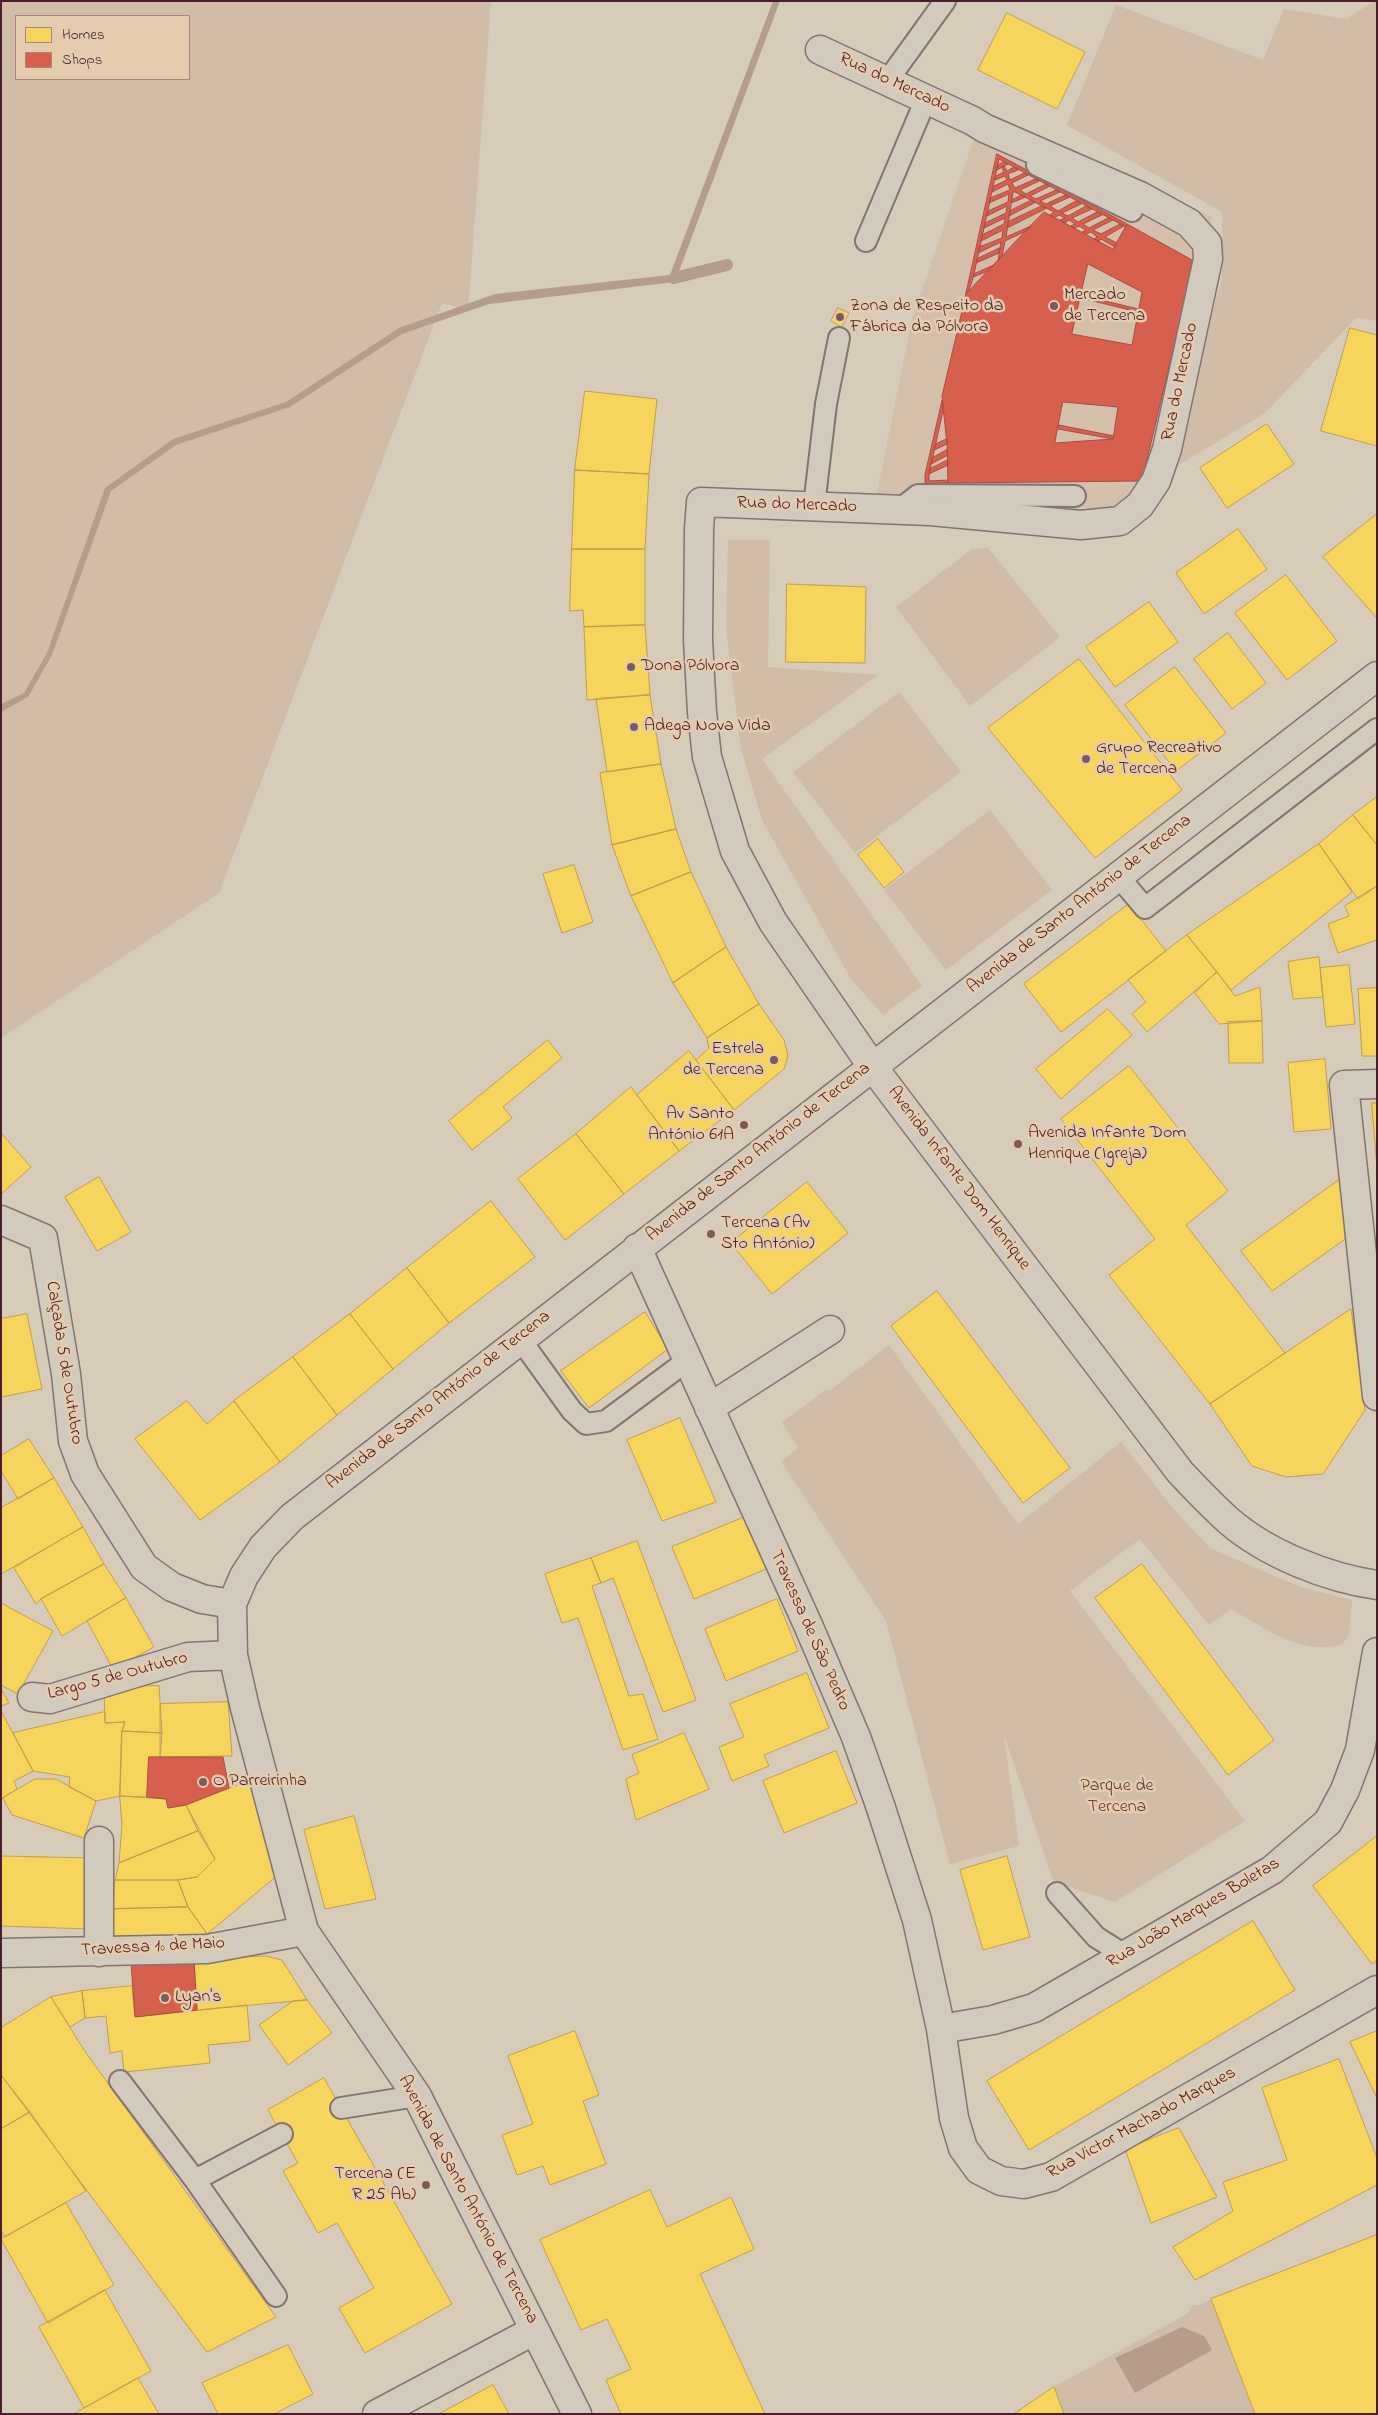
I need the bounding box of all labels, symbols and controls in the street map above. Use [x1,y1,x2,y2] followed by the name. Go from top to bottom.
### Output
[15,15,190,80] legend
[62,24,105,46] text: Homes
[62,49,102,71] text: Shops
[835,49,953,119] street label: Rua do Mercado
[1064,285,1145,328] place label: Mercado de Tercena
[850,296,1003,338] place label: Zona de Respeito da Fábrica da Pólvora
[1048,300,1060,312] marker: Mercado de Tercena
[834,311,846,323] marker: Zona de Respeito da Fábrica da Pólvora
[1158,321,1204,443] street label: Rua do Mercado
[737,493,857,519] street label: Rua do Mercado
[641,656,739,678] place label: Dona Pólvora
[625,661,637,673] marker: Dona Pólvora
[644,716,771,738] place label: Adega Nova Vida
[628,721,640,733] marker: Adega Nova Vida
[1096,738,1222,781] place label: Grupo Recreativo de Tercena
[1080,753,1092,765] marker: Grupo Recreativo de Tercena
[964,811,1196,999] street label: Avenida de Santo António de Tercena
[683,1039,764,1082] place label: Estrela de Tercena
[768,1054,780,1066] marker: Estrela de Tercena
[643,1059,875,1247] street label: Avenida de Santo António de Tercena
[882,1083,1034,1275] street label: Avenida Infante Dom Henrique
[648,1104,734,1146] place label: Av Santo António 61A
[738,1119,750,1131] marker: Av Santo António 61A
[1028,1123,1186,1166] place label: Avenida Infante Dom Henrique (Igreja)
[1012,1138,1024,1150] marker: Avenida Infante Dom Henrique (Igreja)
[721,1213,815,1256] place label: Tercena (Av Sto António)
[705,1228,717,1240] marker: Tercena (Av Sto António)
[39,1280,87,1446] street label: Calçada 5 de Outubro
[323,1307,555,1495] street label: Avenida de Santo António de Tercena
[764,1547,854,1715] street label: Travessa de São Pedro
[46,1648,190,1706] street label: Largo 5 de Outubro
[213,1771,307,1793] place label: O Parreirinha
[197,1776,209,1788] marker: O Parreirinha
[1080,1776,1154,1818] park label: Parque de Tercena
[1104,1854,1284,1974] street label: Rua João Marques Boletas
[80,1933,226,1963] street label: Travessa 1º de Maio
[175,1987,221,2009] place label: Lyan's
[159,1992,171,2004] marker: Lyan's
[1044,2063,1240,2185] street label: Rua Victor Machado Marques
[392,2072,542,2328] street label: Avenida de Santo António de Tercena
[334,2164,416,2206] place label: Tercena (E R 25 Ab)
[420,2179,432,2191] marker: Tercena (E R 25 Ab)

